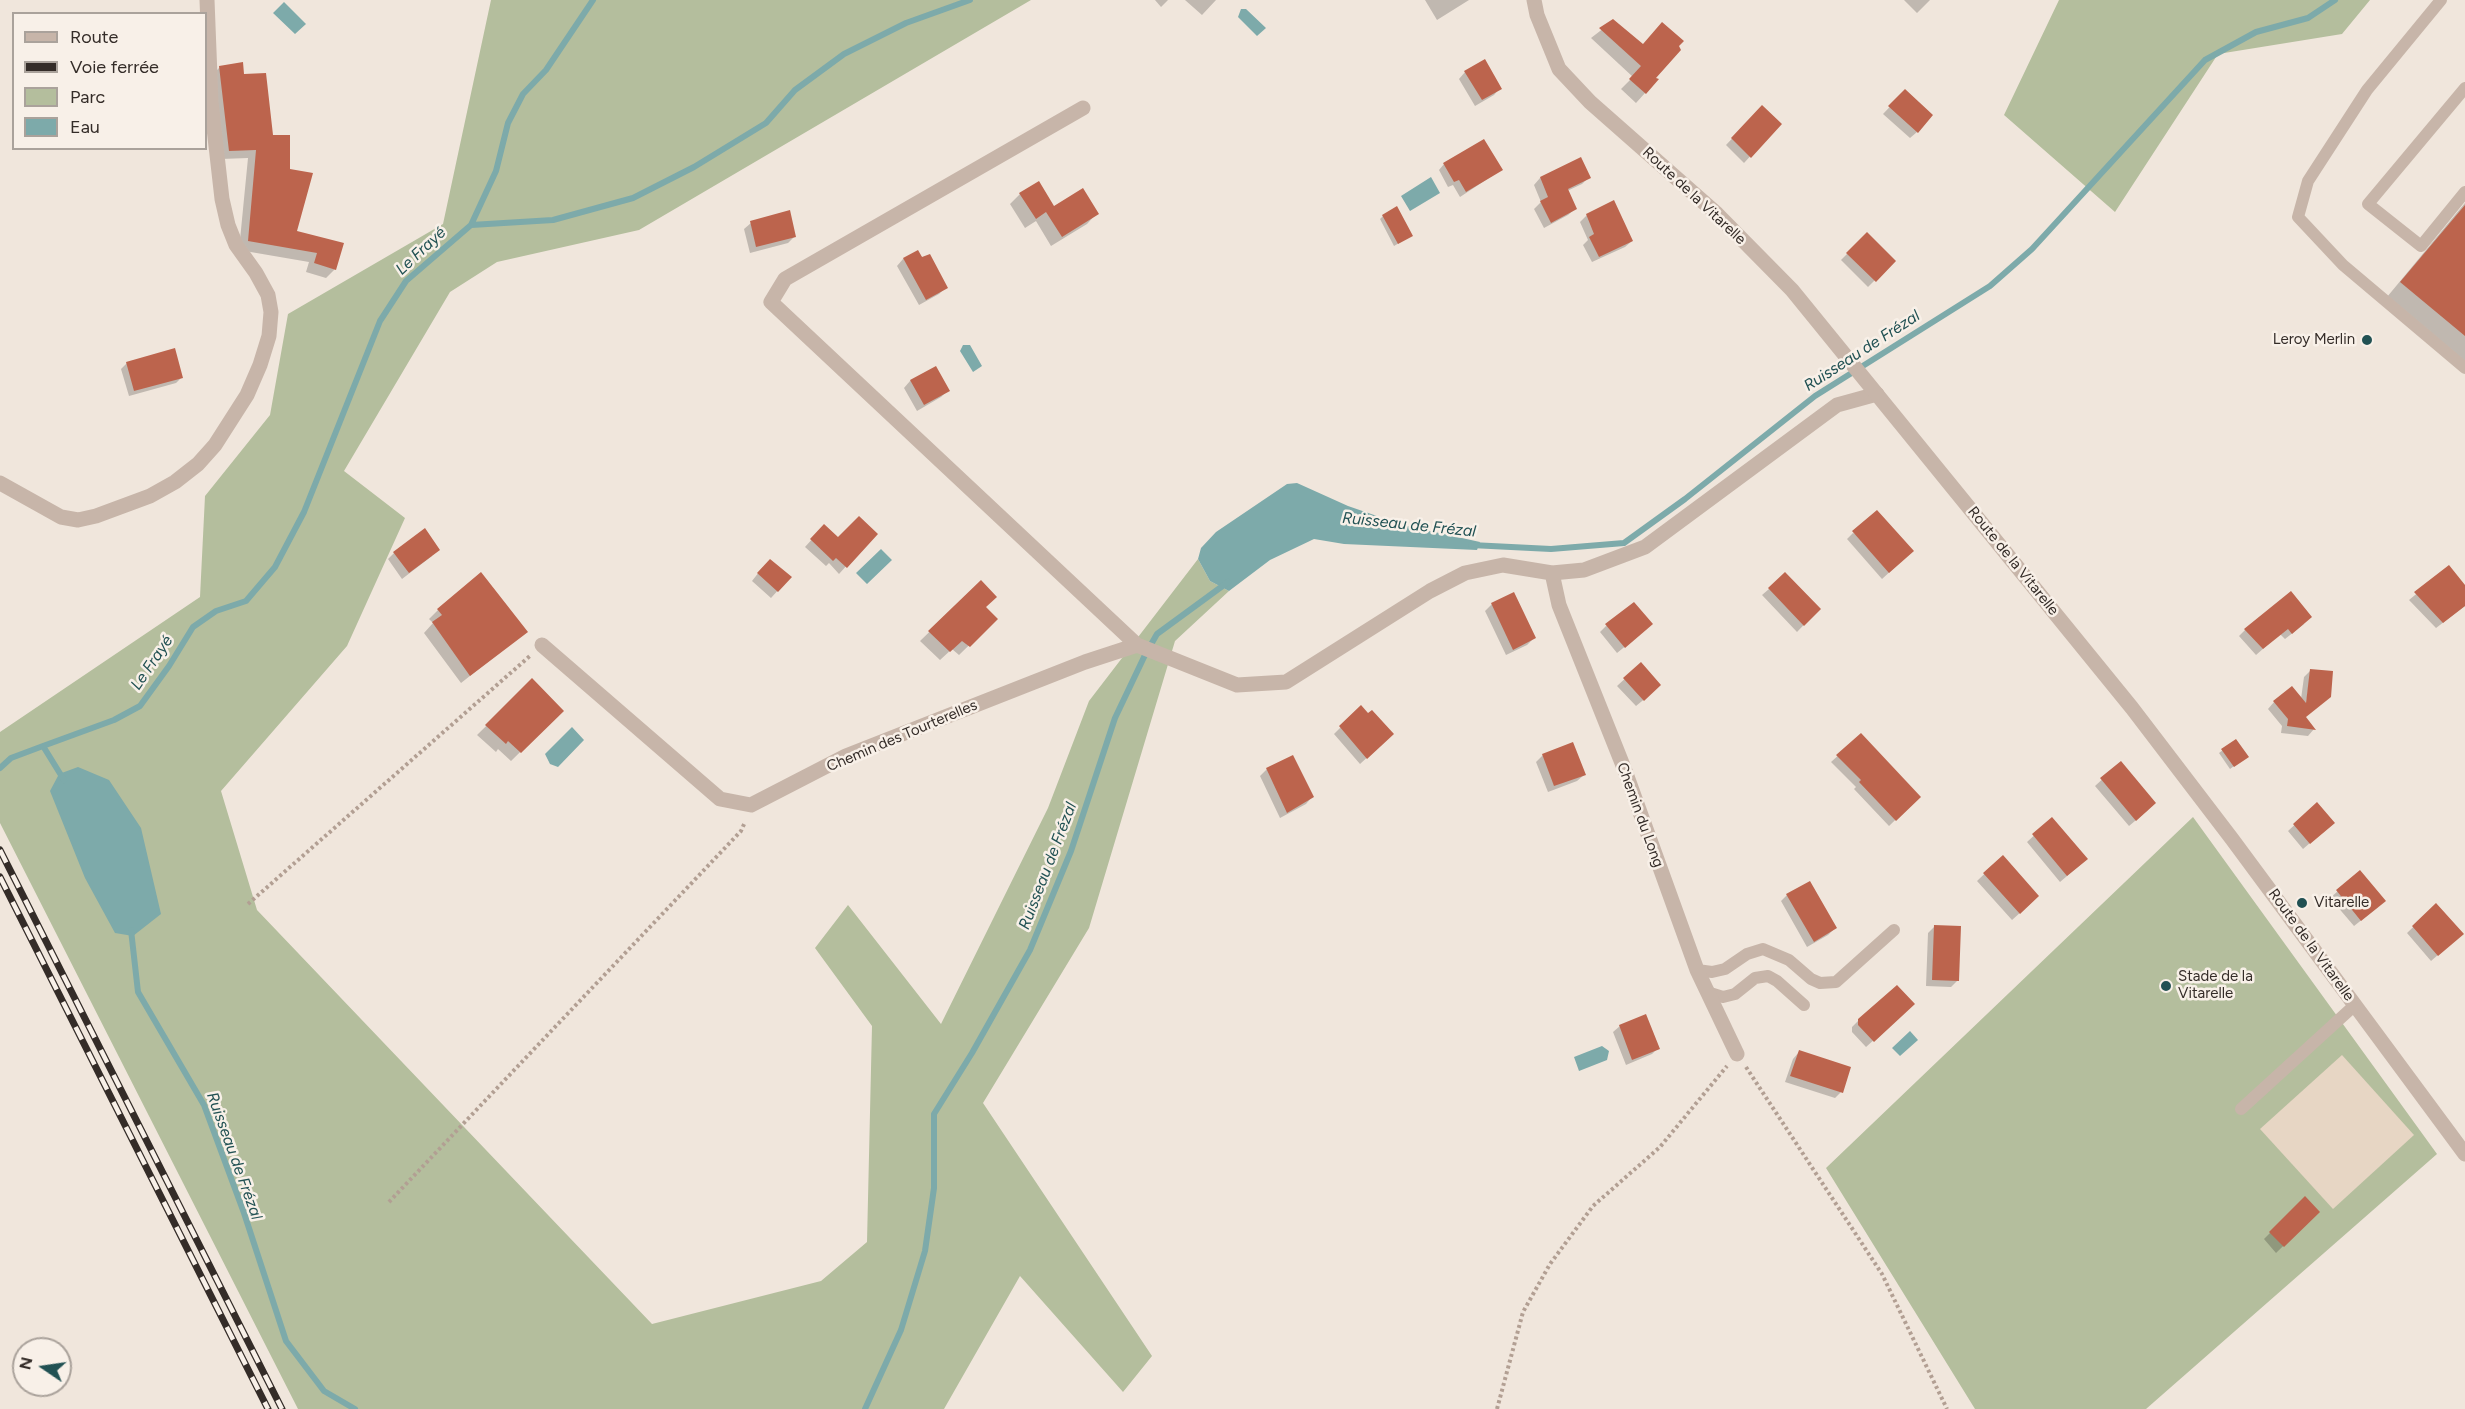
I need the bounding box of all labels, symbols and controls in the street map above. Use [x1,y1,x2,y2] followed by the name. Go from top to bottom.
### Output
[12,12,207,150] legend
[70,26,118,48] text: Route
[70,56,159,78] text: Voie ferrée
[70,86,105,108] text: Parc
[70,116,100,138] text: Eau
[1639,144,1749,248] street label: Route de la Vitarelle
[392,223,450,279] water label: Le Frayé
[1800,306,1924,396] water label: Ruisseau de Frézal
[2273,331,2355,349] place label: Leroy Merlin
[2360,333,2374,347] marker: Leroy Merlin
[1964,503,2062,619] street label: Route de la Vitarelle
[1341,508,1477,542] water label: Ruisseau de Frézal
[127,632,177,694] water label: Le Frayé
[824,696,980,776] street label: Chemin des Tourterelles
[1613,760,1667,870] street label: Chemin du Long
[1015,800,1081,932] water label: Ruisseau de Frézal
[2264,885,2358,1005] street label: Route de la Vitarelle
[2314,894,2369,912] place label: Vitarelle
[2295,896,2309,910] marker: Vitarelle
[2178,968,2253,1003] place label: Stade de la Vitarelle
[2159,979,2173,993] marker: Stade de la Vitarelle
[202,1090,266,1222] water label: Ruisseau de Frézal
[12,1337,72,1397] north arrow
[15,1355,37,1371] text: N

